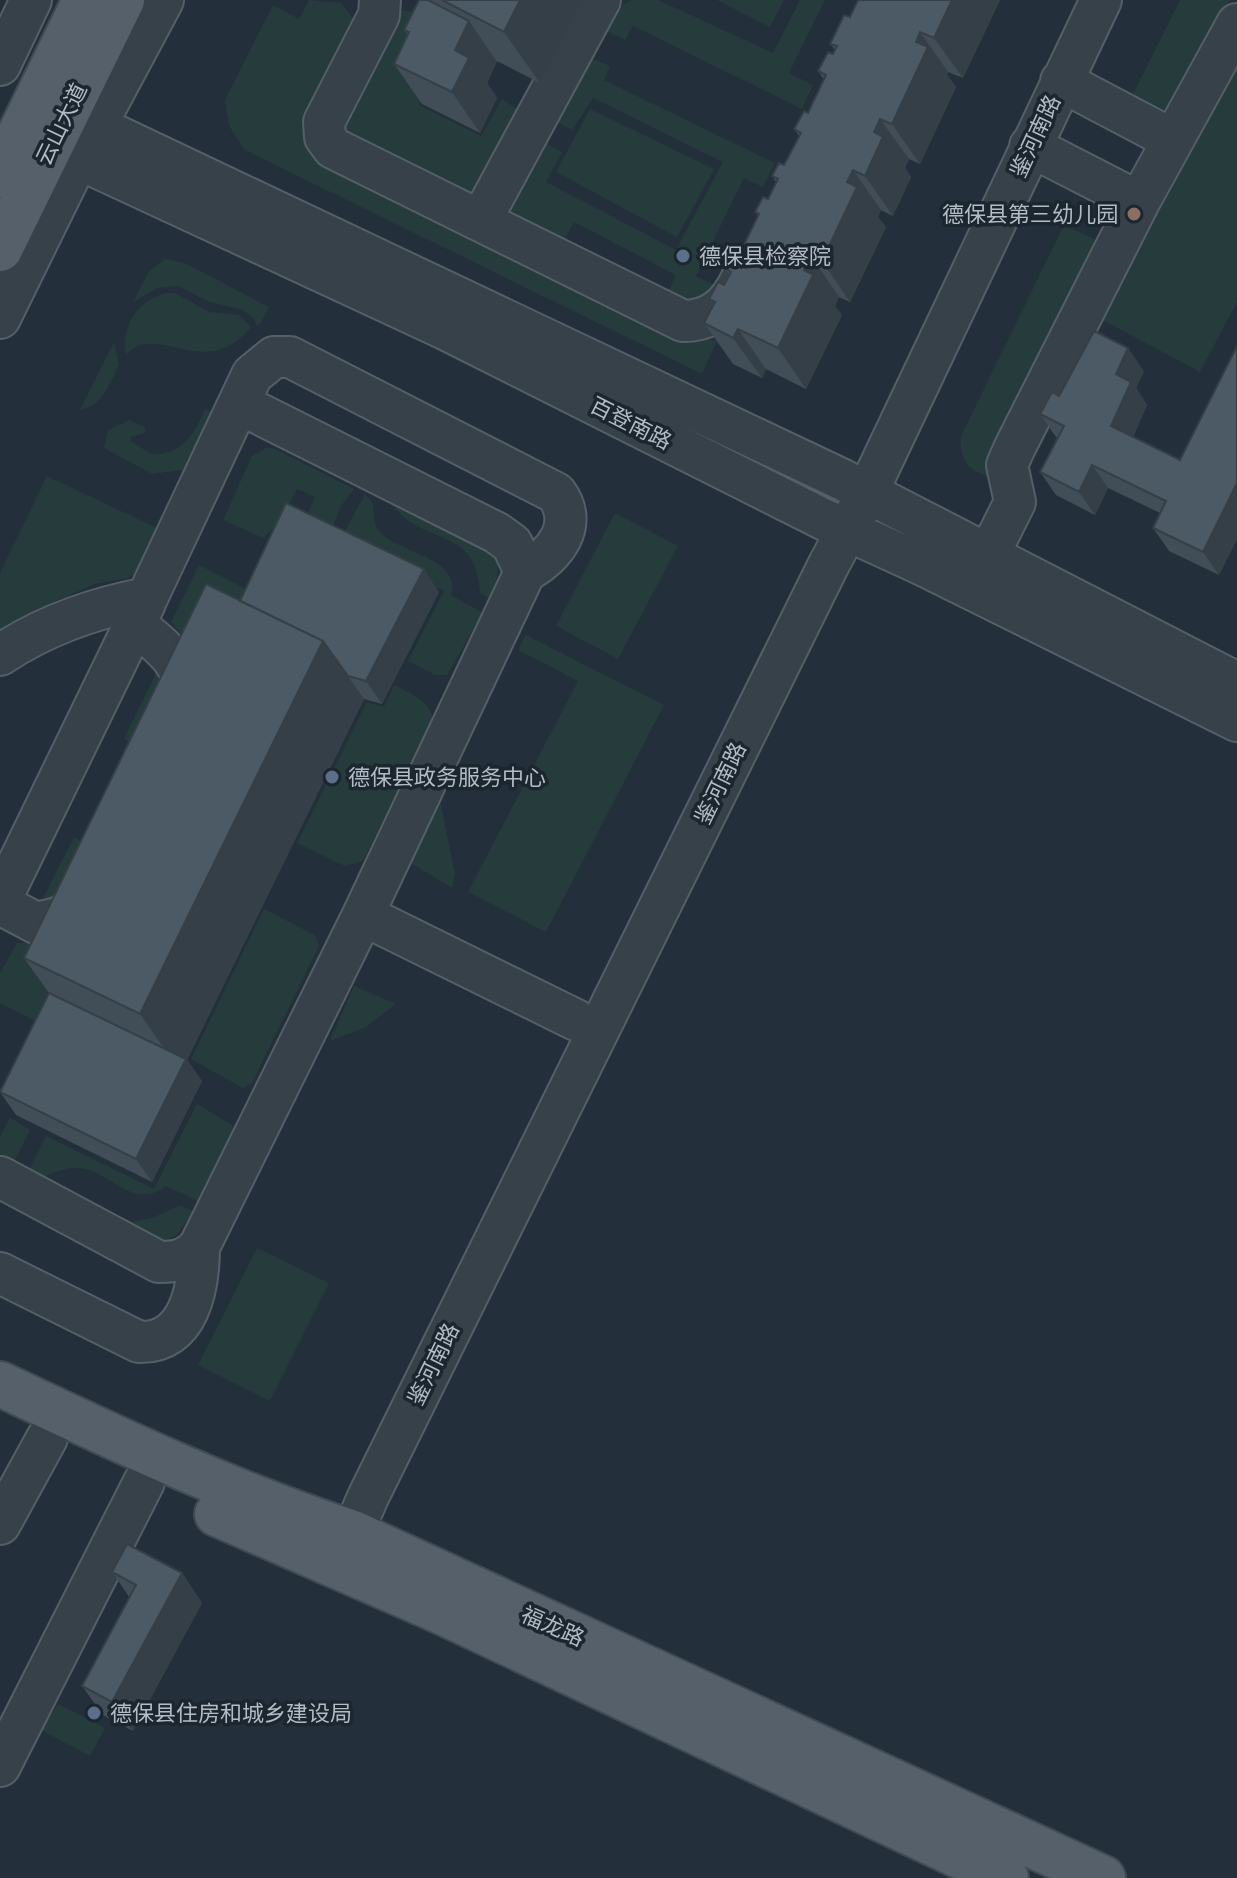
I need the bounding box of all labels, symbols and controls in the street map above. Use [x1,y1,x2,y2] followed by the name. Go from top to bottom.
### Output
[31,79,93,170] street label: 云山大道
[1006,91,1066,182] street label: 鉴河南路
[942,202,1118,228] place label: 德保县第三幼儿园
[1125,205,1143,223] marker: 德保县第三幼儿园
[699,244,831,270] place label: 德保县检察院
[674,247,692,265] marker: 德保县检察院
[585,392,676,455] street label: 百登南路
[690,738,752,829] street label: 鉴河南路
[348,765,546,791] place label: 德保县政务服务中心
[323,768,341,786] marker: 德保县政务服务中心
[403,1319,465,1410] street label: 鉴河南路
[517,1602,588,1652] street label: 福龙路
[110,1701,352,1727] place label: 德保县住房和城乡建设局
[85,1704,103,1722] marker: 德保县住房和城乡建设局

